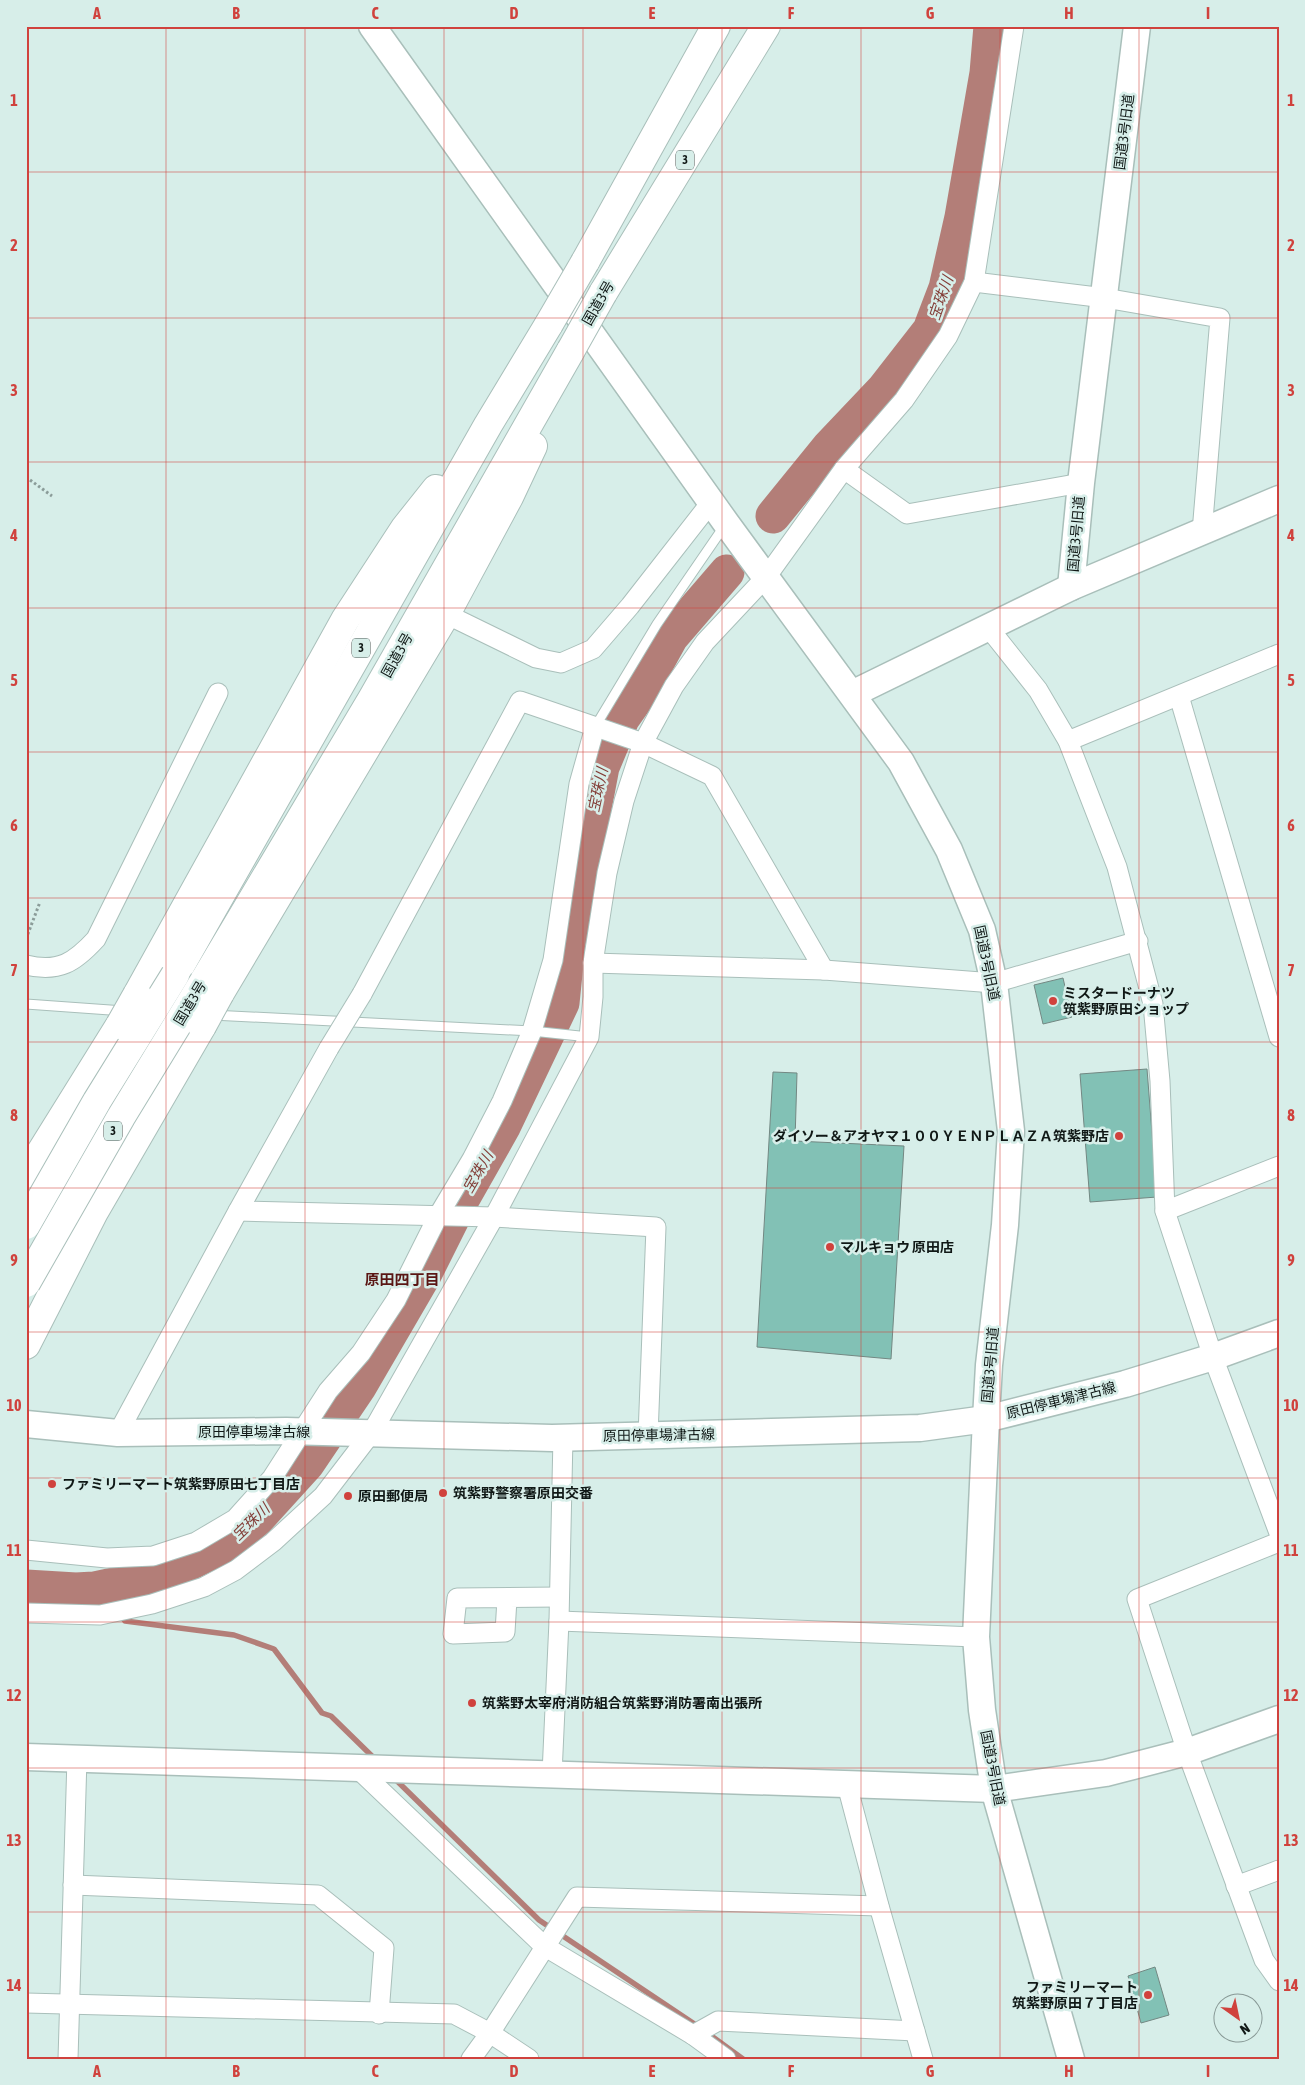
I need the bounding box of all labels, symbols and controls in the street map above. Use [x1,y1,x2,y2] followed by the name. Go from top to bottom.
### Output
[92,4,101,22] text: A
[232,4,240,22] text: B
[371,4,379,22] text: C
[510,4,519,22] text: D
[649,4,656,22] text: E
[788,4,795,22] text: F
[926,4,935,22] text: G
[1064,4,1074,22] text: H
[1206,4,1210,22] text: I
[10,91,18,109] text: 1
[1287,91,1295,109] text: 1
[1111,93,1137,171] street label: 国道3号旧道
[676,150,694,170] road number: 3
[10,236,18,254] text: 2
[1287,236,1295,254] text: 2
[925,272,957,322] water label: 宝珠川
[579,278,617,328] street label: 国道3号
[10,381,18,399] text: 3
[1287,381,1295,399] text: 3
[1065,495,1087,573] street label: 国道3号旧道
[9,526,18,544] text: 4
[1286,526,1295,544] text: 4
[378,630,416,680] street label: 国道3号
[352,638,370,658] road number: 3
[10,671,18,689] text: 5
[1287,671,1295,689] text: 5
[585,764,611,814] water label: 宝珠川
[10,816,18,834] text: 6
[1287,816,1295,834] text: 6
[971,924,1003,1002] street label: 国道3号旧道
[10,961,18,979] text: 7
[1287,961,1295,979] text: 7
[171,978,209,1028] street label: 国道3号
[1063,985,1189,1017] place label: ミスタードーナツ 筑紫野原田ショップ
[1047,995,1059,1007] marker: ミスタードーナツ 筑紫野原田ショップ
[10,1106,18,1124] text: 8
[1287,1106,1295,1124] text: 8
[104,1122,122,1140] road number: 3
[773,1128,1109,1144] place label: ダイソー＆アオヤマ１００ＹＥＮＰＬＡＺＡ筑紫野店
[1113,1130,1125,1142] marker: ダイソー＆アオヤマ１００ＹＥＮＰＬＡＺＡ筑紫野店
[459,1146,497,1195] water label: 宝珠川
[840,1239,954,1255] place label: マルキョウ 原田店
[824,1241,836,1253] marker: マルキョウ 原田店
[10,1251,18,1269] text: 9
[1287,1251,1295,1269] text: 9
[364,1271,440,1288] district label: 原田四丁目
[979,1326,1001,1404] street label: 国道3号旧道
[1005,1379,1117,1421] street label: 原田停車場津古線
[6,1396,22,1414] text: 10
[1283,1396,1299,1414] text: 10
[198,1424,310,1440] street label: 原田停車場津古線
[603,1426,715,1444] street label: 原田停車場津古線
[62,1476,300,1492] place label: ファミリーマート筑紫野原田七丁目店
[46,1478,58,1490] marker: ファミリーマート筑紫野原田七丁目店
[453,1485,593,1501] place label: 筑紫野警察署原田交番
[437,1487,449,1499] marker: 筑紫野警察署原田交番
[358,1488,428,1504] place label: 原田郵便局
[342,1490,354,1502] marker: 原田郵便局
[229,1499,274,1543] water label: 宝珠川
[6,1541,22,1559] text: 11
[1283,1541,1299,1559] text: 11
[6,1686,22,1704] text: 12
[1283,1686,1299,1704] text: 12
[482,1695,762,1711] place label: 筑紫野太宰府消防組合筑紫野消防署南出張所
[466,1697,478,1709] marker: 筑紫野太宰府消防組合筑紫野消防署南出張所
[978,1729,1008,1807] street label: 国道3号旧道
[6,1831,22,1849] text: 13
[1283,1831,1299,1849] text: 13
[6,1976,22,1994] text: 14
[1283,1976,1299,1994] text: 14
[1012,1979,1138,2011] place label: ファミリーマート 筑紫野原田７丁目店
[1142,1989,1154,2001] marker: ファミリーマート 筑紫野原田７丁目店
[1212,1992,1262,2042] north arrow
[1237,2020,1253,2038] text: N
[92,2062,101,2080] text: A
[232,2062,240,2080] text: B
[371,2062,379,2080] text: C
[510,2062,519,2080] text: D
[649,2062,656,2080] text: E
[788,2062,795,2080] text: F
[926,2062,935,2080] text: G
[1064,2062,1074,2080] text: H
[1206,2062,1210,2080] text: I

